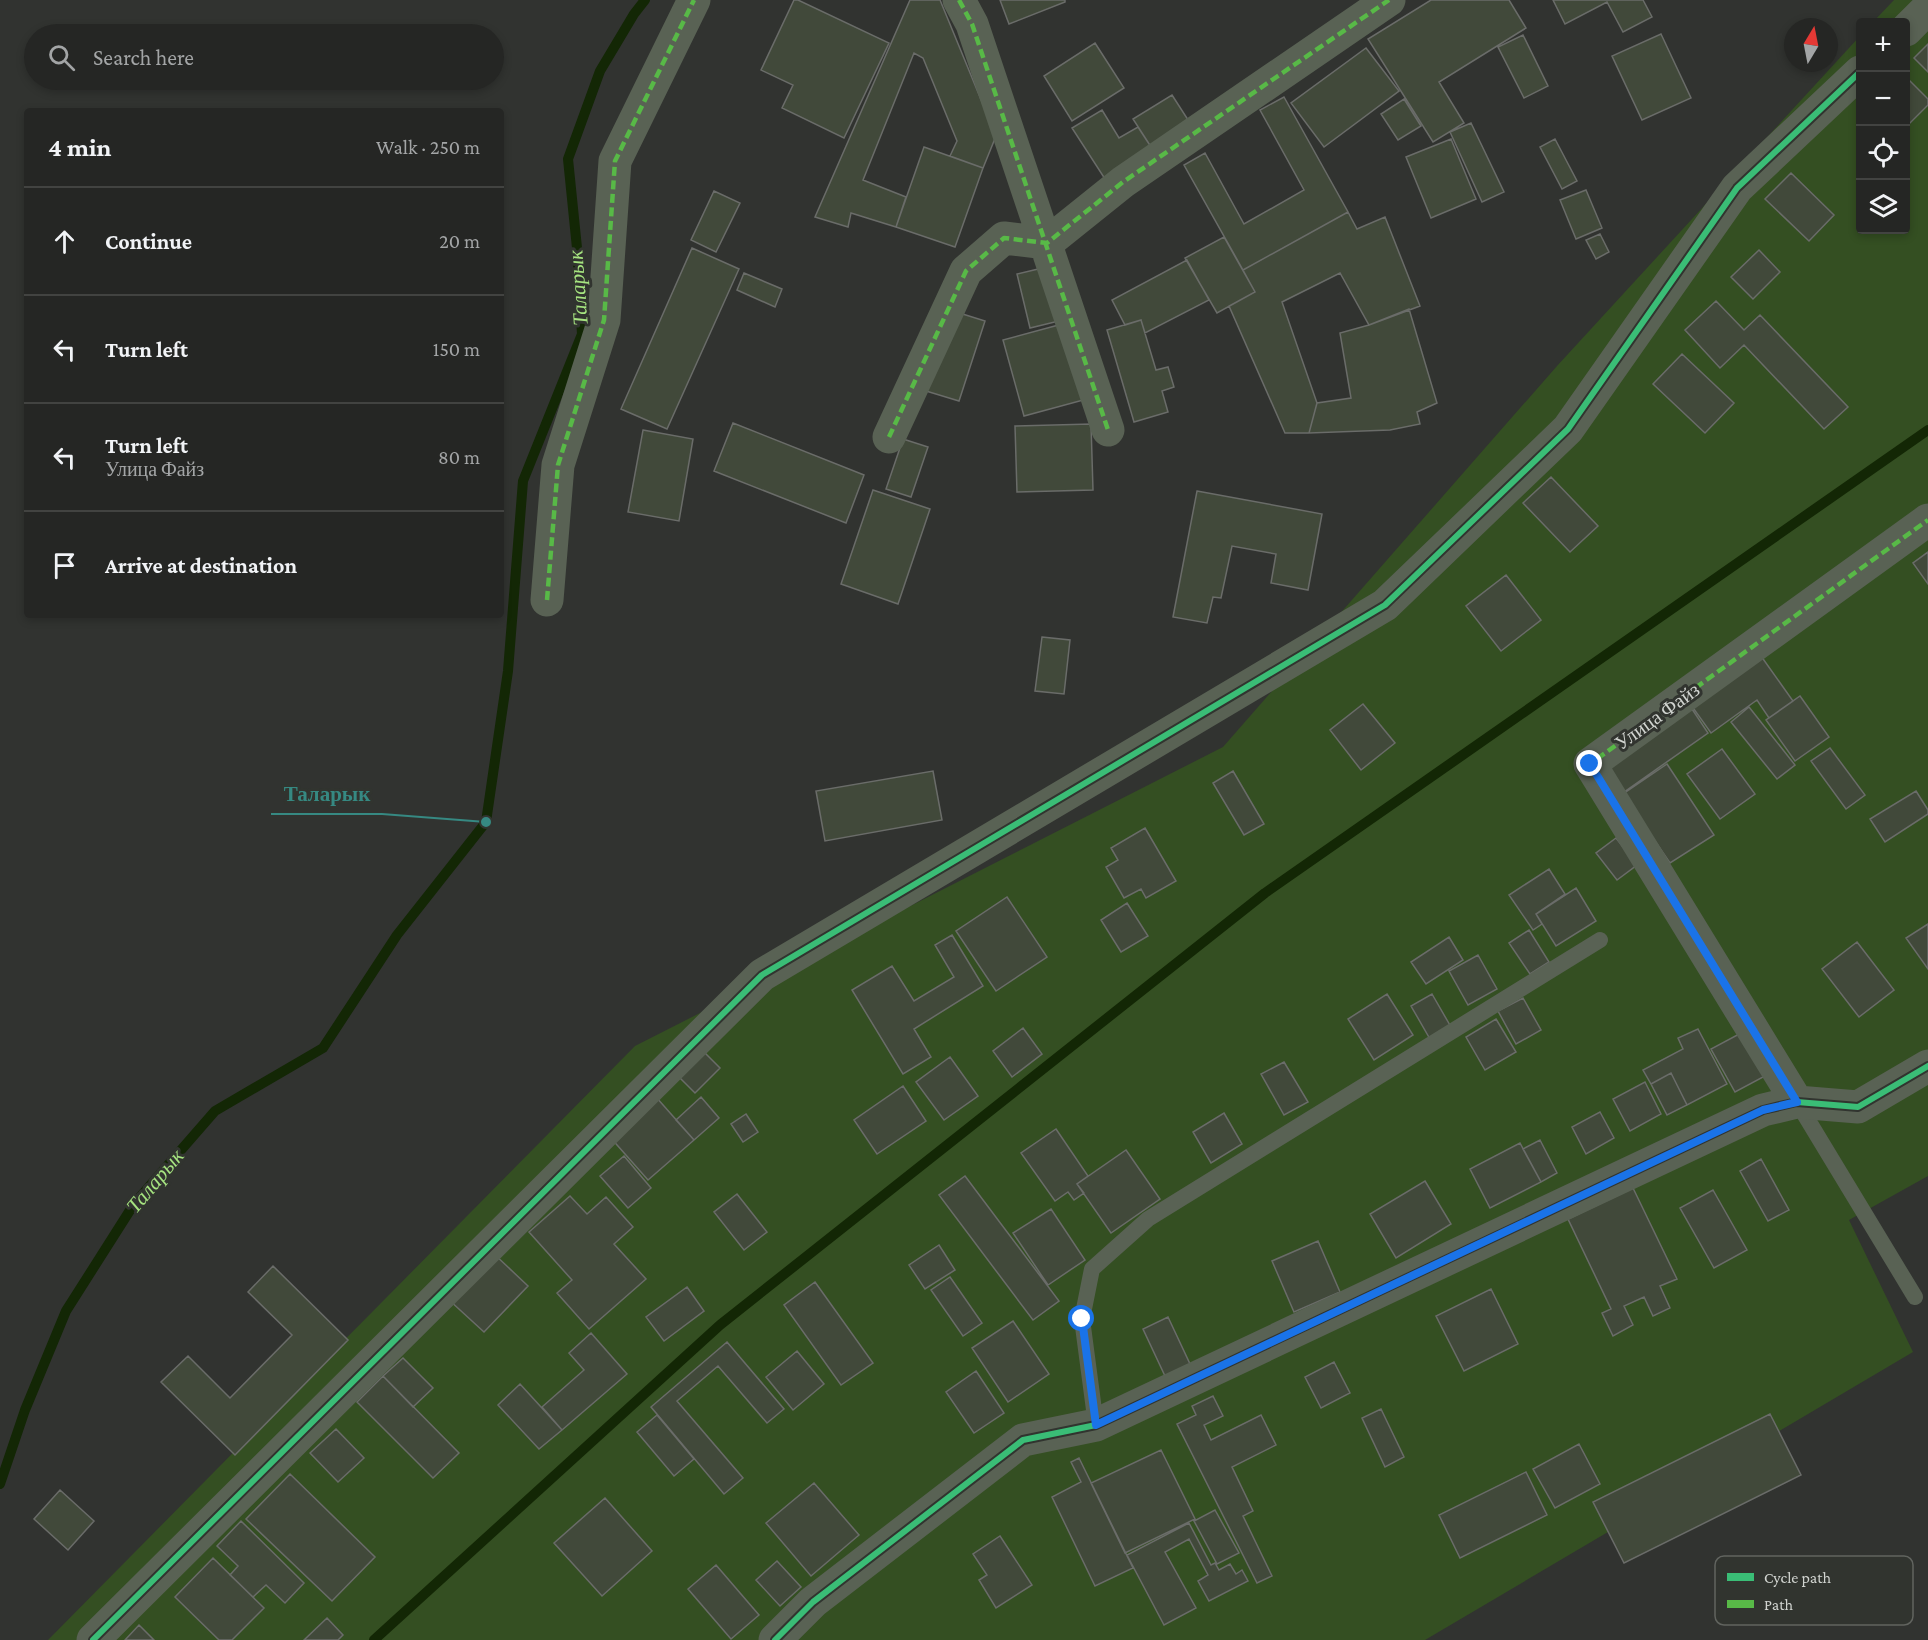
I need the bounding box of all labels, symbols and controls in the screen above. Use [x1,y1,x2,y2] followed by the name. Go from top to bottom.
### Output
[1784,18,1838,72] north arrow
[1856,18,1910,234] map controls
[1856,18,1910,72] button: +
[24,24,504,90] search box
[45,41,78,74] icon: search
[93,45,194,70] text: Search here
[1856,72,1910,126] button: −
[1856,126,1910,180] button: locate
[48,133,112,162] text: 4 min
[376,136,480,158] text: Walk · 250 m
[1856,180,1910,234] button: layers
[48,225,81,258] icon: ahead
[105,229,192,254] text: Continue
[439,230,480,252] text: 20 m
[563,249,593,327] water label: Таларык
[48,333,81,366] icon: left
[105,337,188,362] text: Turn left
[433,338,480,360] text: 150 m
[105,433,188,458] text: Turn left
[48,441,81,474] icon: left
[438,446,480,468] text: 80 m
[105,458,204,480] text: Улица Файз
[48,549,81,582] icon: arrive
[105,553,297,578] text: Arrive at destination
[1610,678,1704,755] street label: Улица Файз
[1576,750,1602,776] route end
[271,775,382,814] callout: Таларык
[284,782,371,806] text: Таларык
[121,1144,189,1218] water label: Таларык
[1068,1305,1094,1331] route start
[1715,1556,1913,1625] legend
[1764,1569,1831,1587] text: Cycle path
[1764,1596,1794,1613] text: Path

